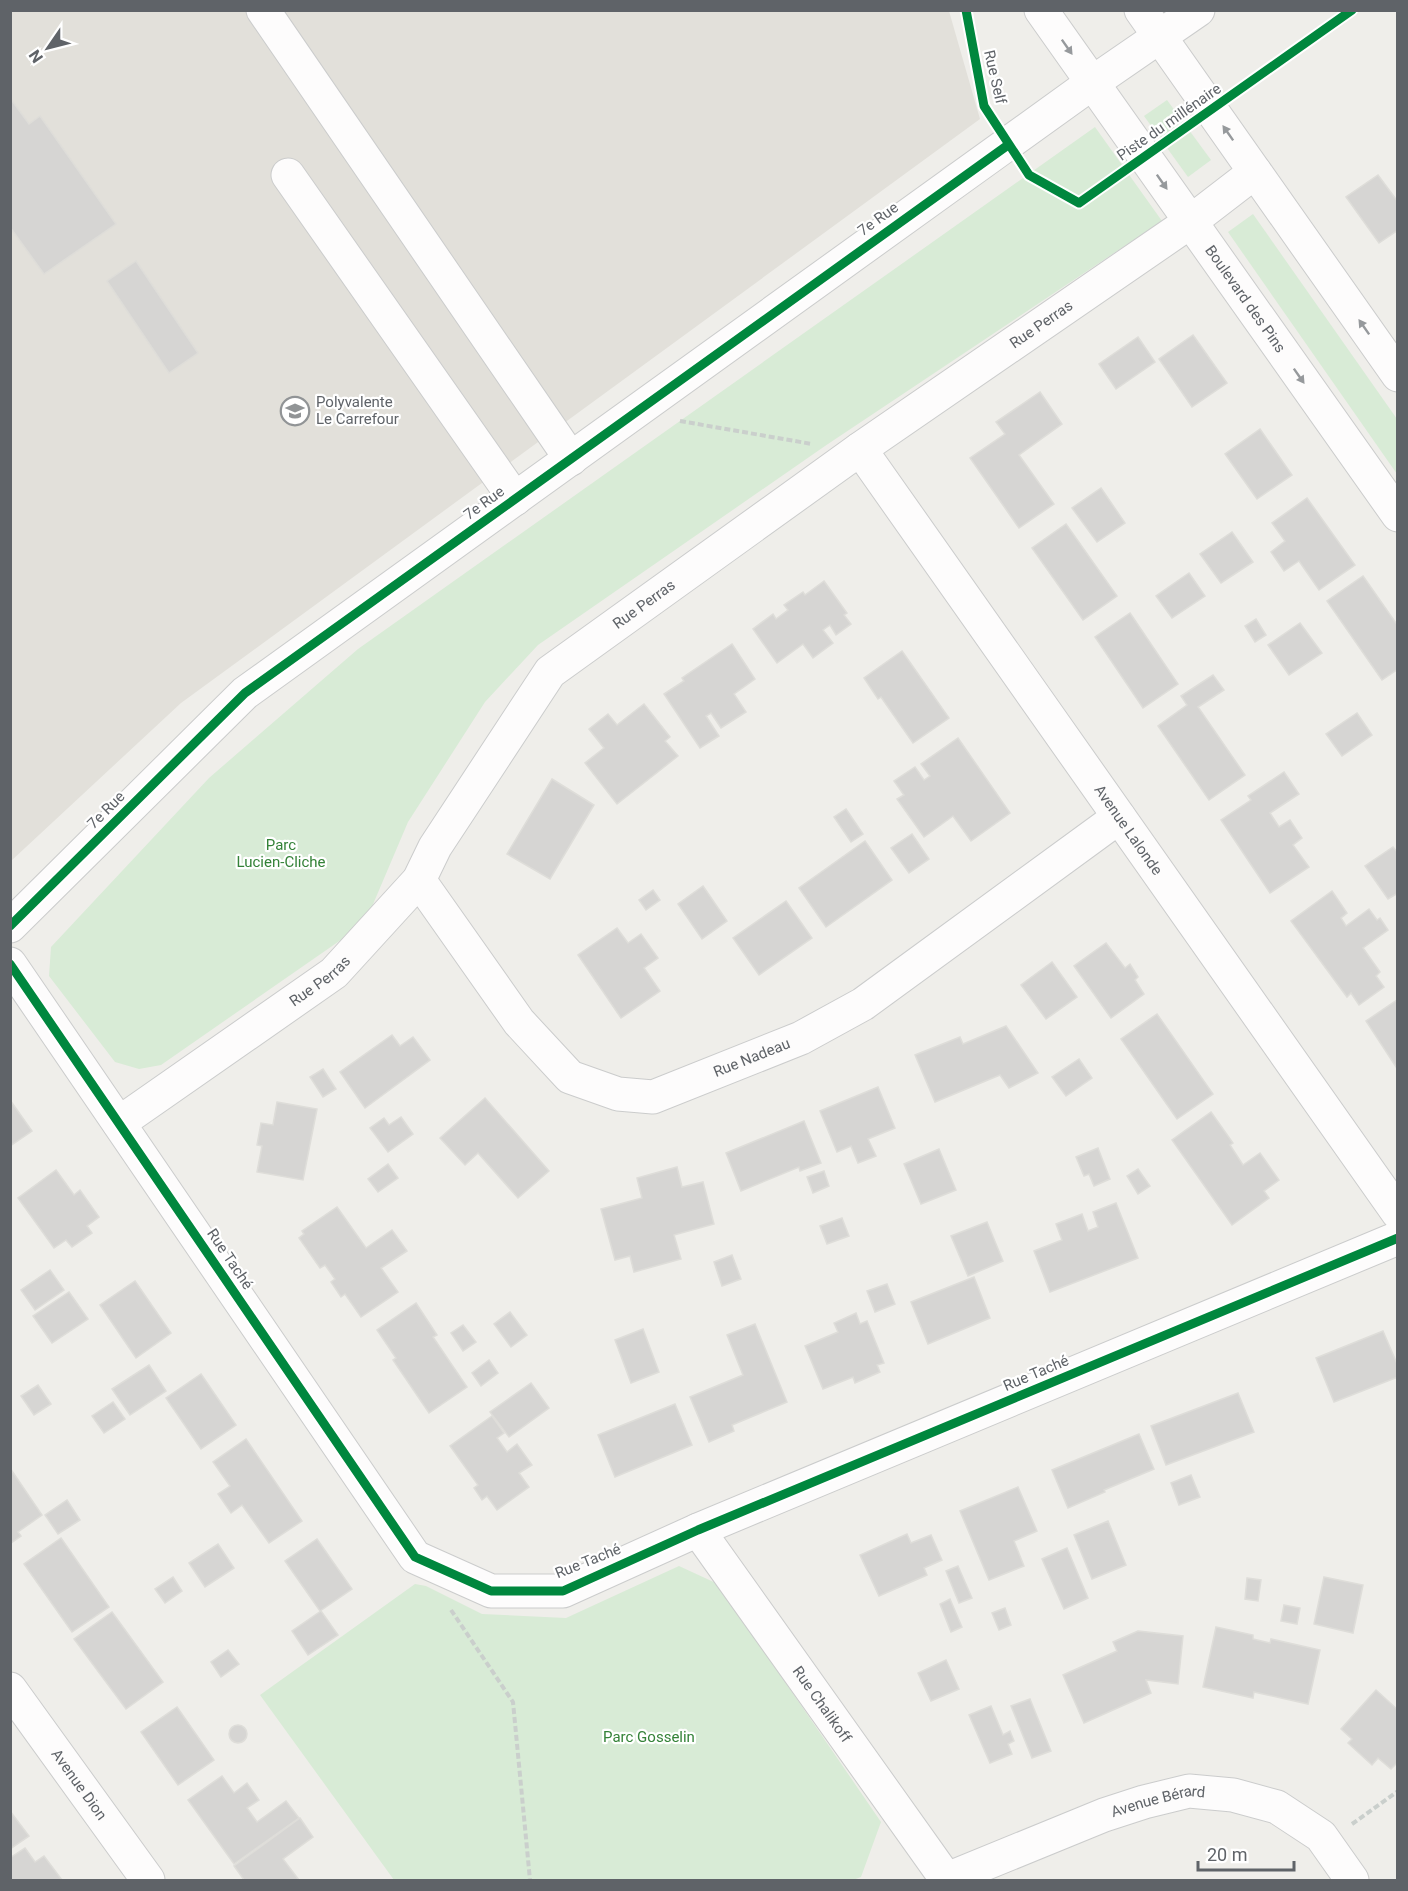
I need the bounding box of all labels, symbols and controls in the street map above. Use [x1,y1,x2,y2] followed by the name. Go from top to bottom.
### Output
[18,18,78,78] north arrow
[1061,39,1072,55] one-way arrow
[25,46,47,66] text: N
[980,48,1010,107] street label: Rue Self
[1113,79,1225,165] street label: Piste du millénaire
[1222,126,1234,142] one-way arrow
[1156,174,1168,190] one-way arrow
[854,198,902,240] street label: 7e Rue
[1201,242,1289,356] street label: Boulevard des Pins
[1006,296,1076,352] street label: Rue Perras
[1358,320,1370,336] one-way arrow
[1293,368,1304,384] one-way arrow
[316,393,399,428] place label: Polyvalente Le Carrefour
[279,395,311,427] school or university icon: Polyvalente Le Carrefour
[460,482,508,524] street label: 7e Rue
[609,576,679,633] street label: Rue Perras
[1090,781,1166,879] street label: Avenue Lalonde
[84,787,129,832] street label: 7e Rue
[236,836,326,871] park label: Parc Lucien-Cliche
[286,952,354,1010] street label: Rue Perras
[711,1034,793,1081] street label: Rue Nadeau
[203,1225,257,1293] street label: Rue Taché
[1001,1351,1071,1395] street label: Rue Taché
[553,1540,624,1582] street label: Rue Taché
[789,1663,856,1747] street label: Rue Chalikoff
[603,1728,695,1746] park label: Parc Gosselin
[47,1746,111,1824] street label: Avenue Dion
[1109,1782,1206,1821] street label: Avenue Bérard
[1198,1834,1294,1872] scale bar
[1207,1844,1247,1865] text: 20 m

